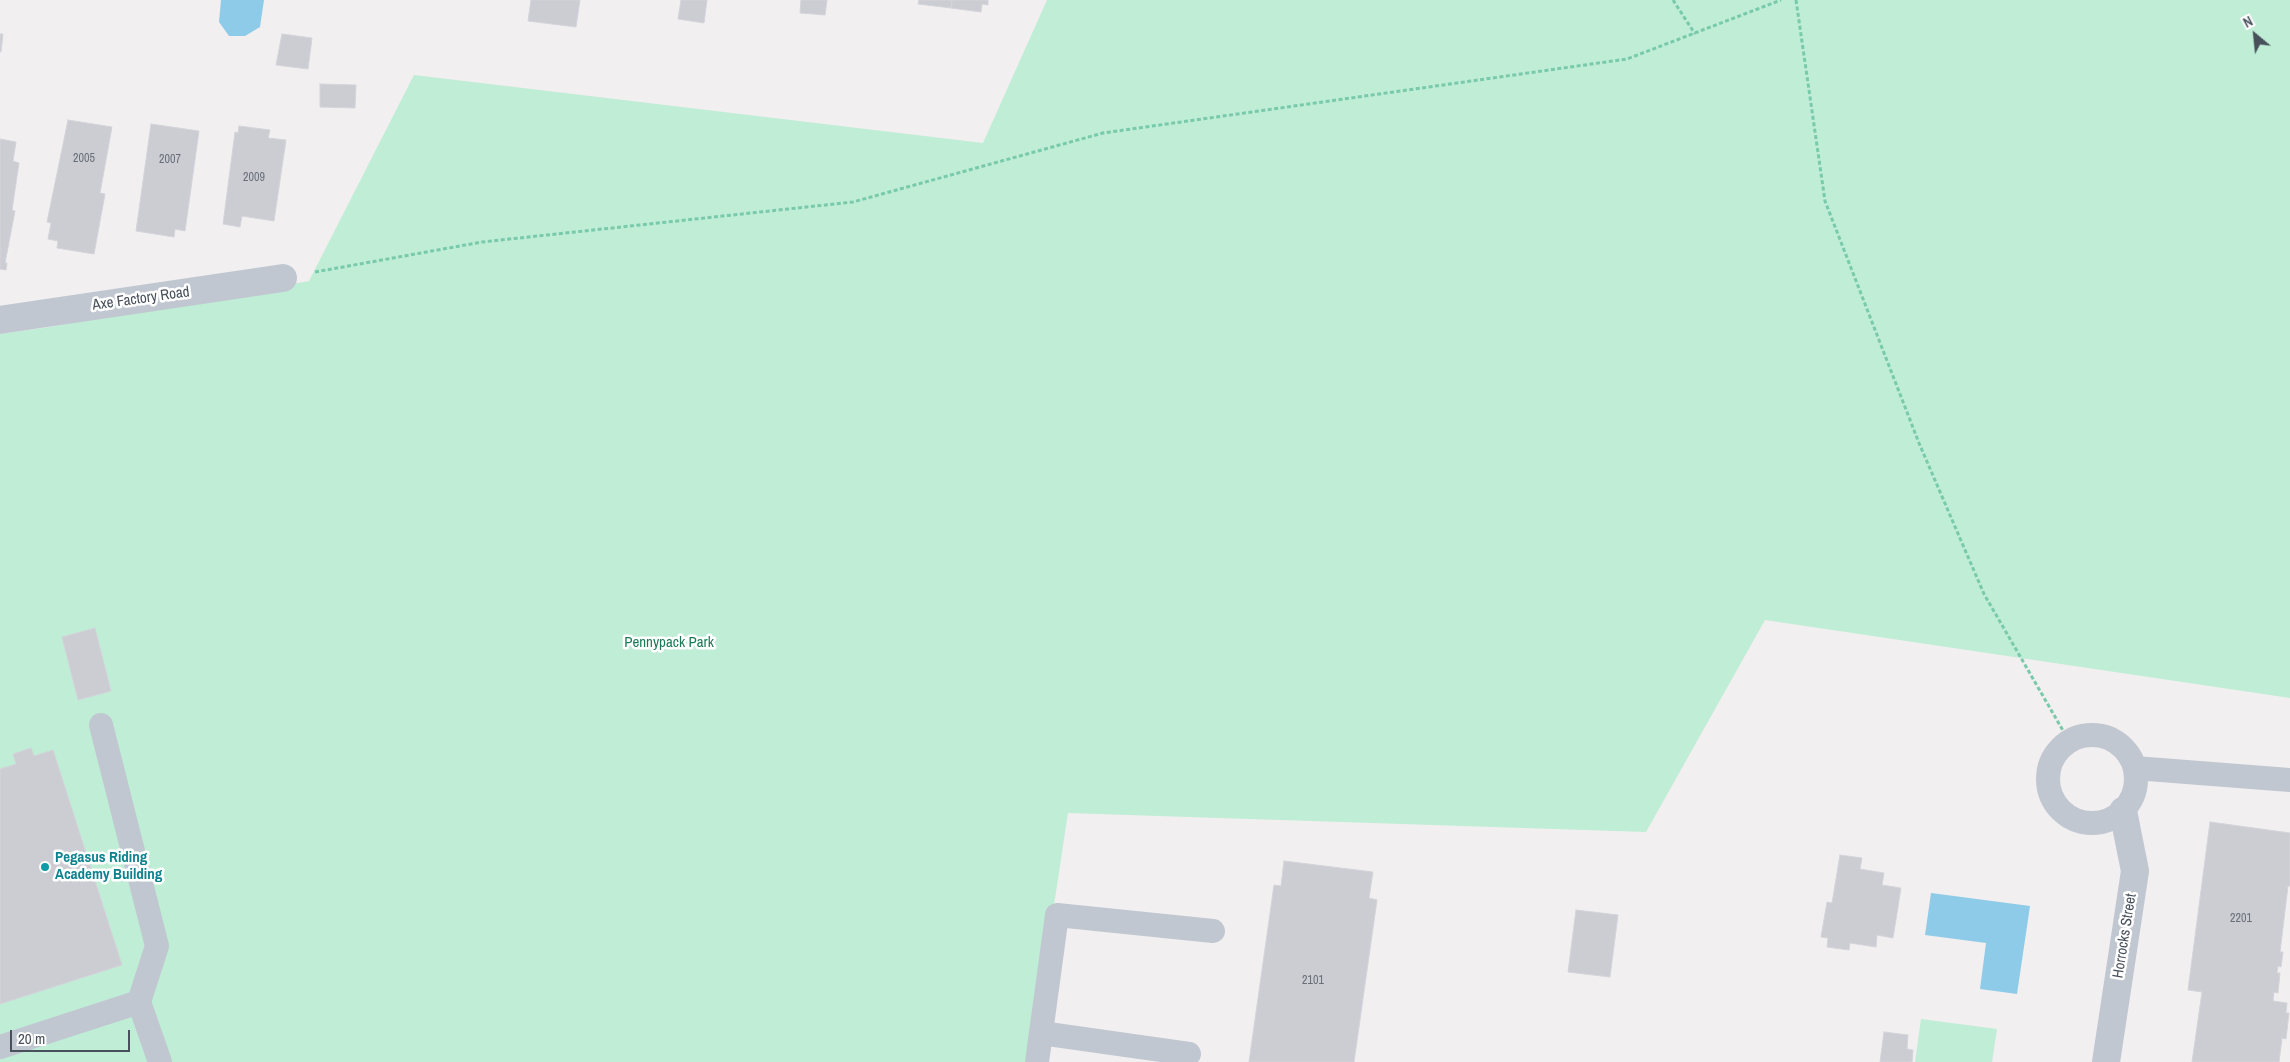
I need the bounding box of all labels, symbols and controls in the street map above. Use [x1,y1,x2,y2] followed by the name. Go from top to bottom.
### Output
[2230,10,2280,60] north arrow
[2240,12,2256,32] text: N
[73,152,95,166] house number: 2005
[159,153,181,167] house number: 2007
[243,171,265,185] house number: 2009
[91,283,191,315] street label: Axe Factory Road
[624,634,714,652] park label: Pennypack Park
[55,849,162,884] place label: Pegasus Riding Academy Building
[39,861,51,873] marker: Pegasus Riding Academy Building
[2109,892,2141,980] street label: Horrocks Street
[2230,912,2252,926] house number: 2201
[1302,974,1324,988] house number: 2101
[12,1020,132,1052] scale bar
[18,1028,45,1049] text: 20 m

